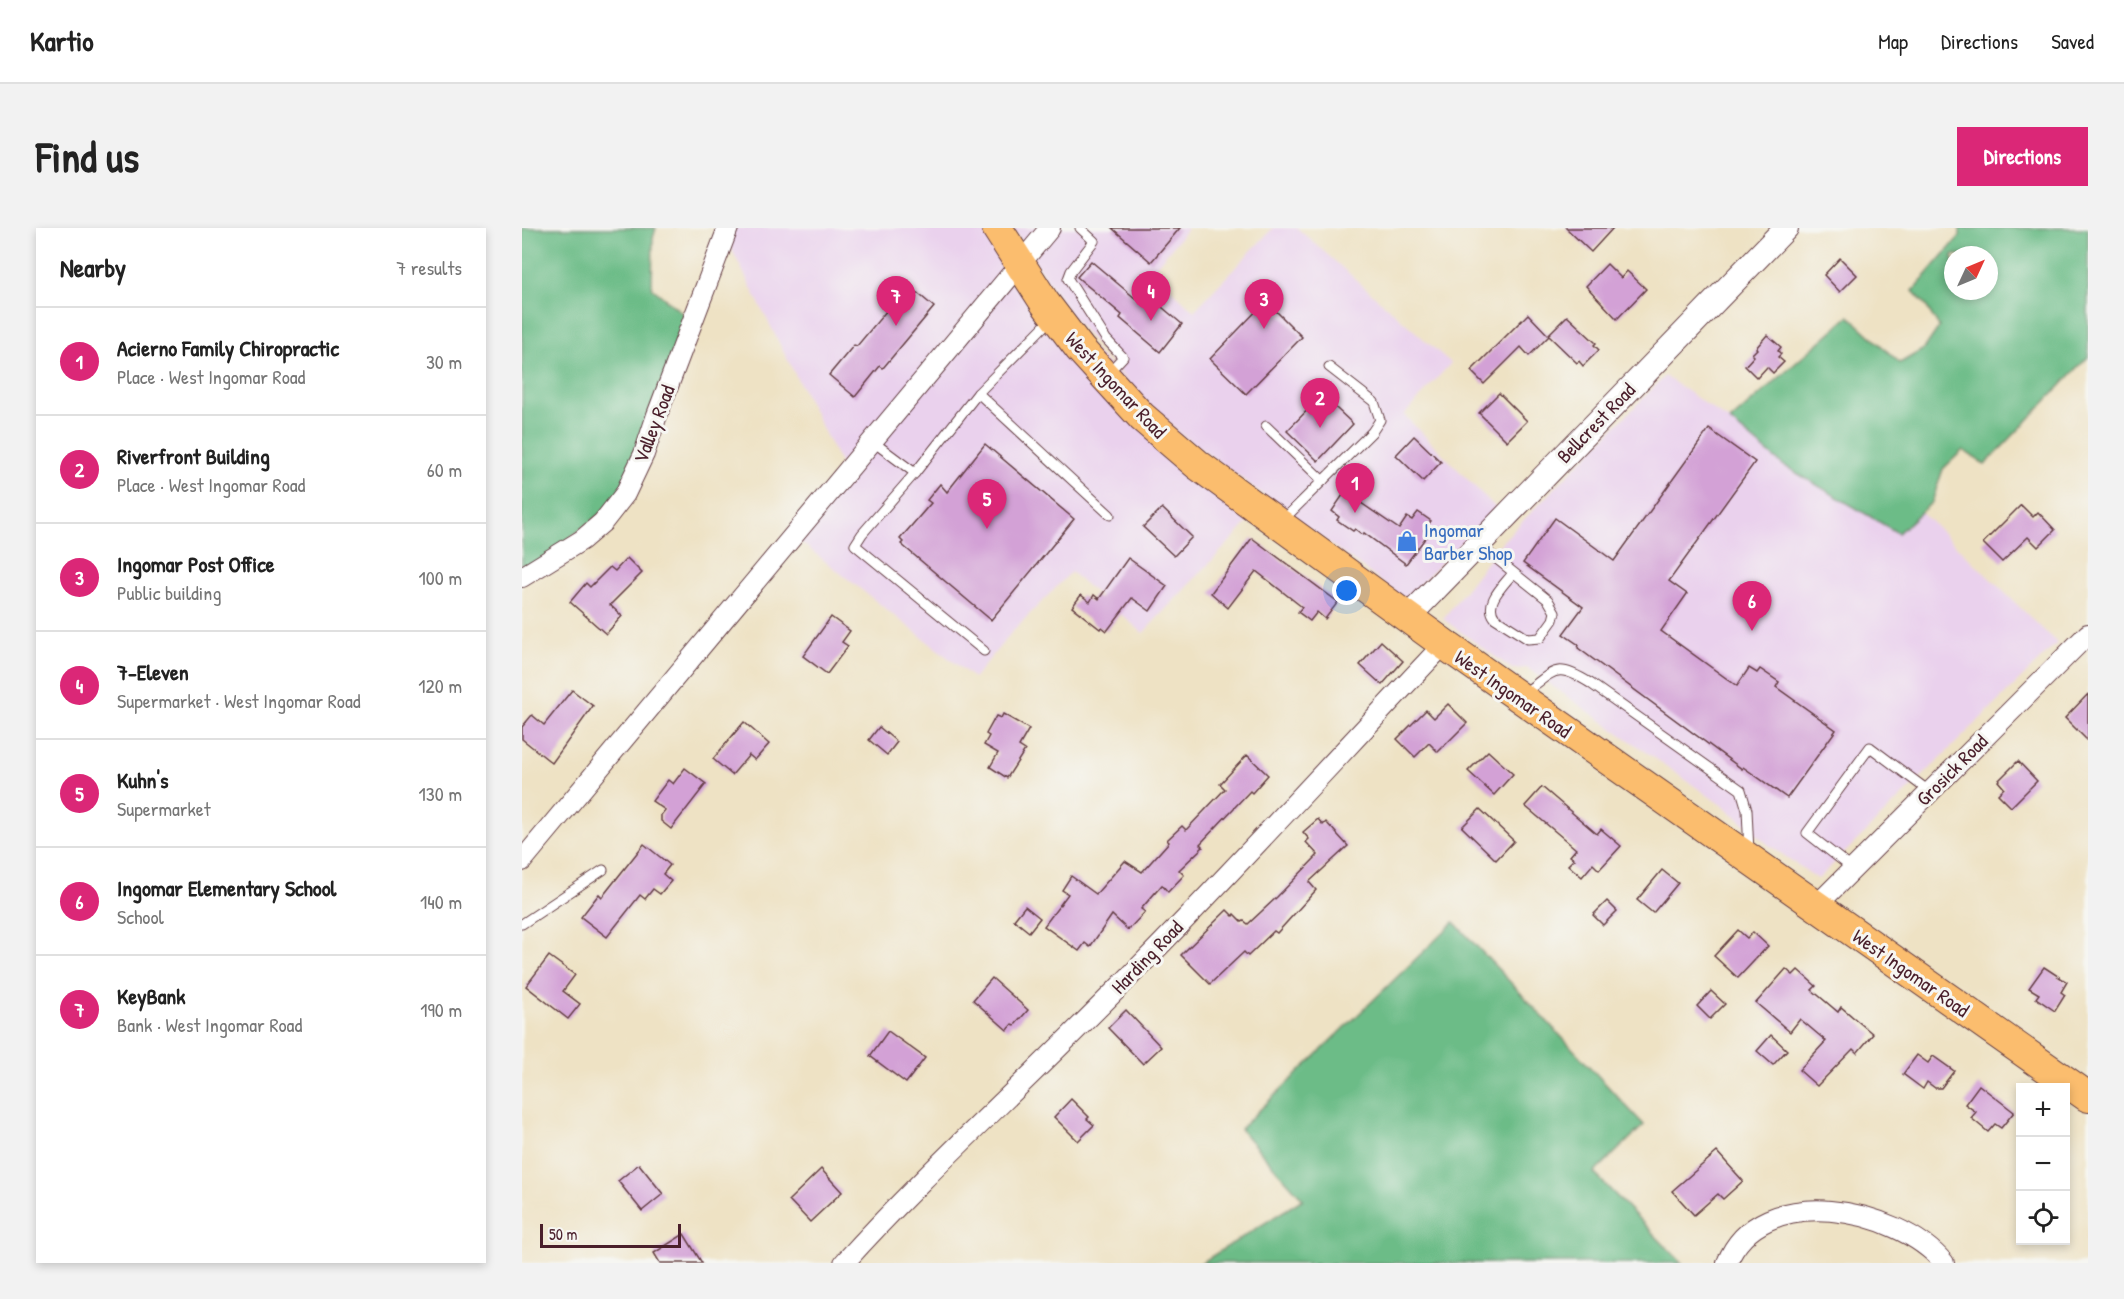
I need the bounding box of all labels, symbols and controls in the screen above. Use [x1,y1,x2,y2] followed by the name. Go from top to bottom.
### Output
[30,22,94,60] text: Kartio
[1878,27,1908,56] text: Map
[1941,27,2018,56] text: Directions
[2051,27,2094,56] text: Saved
[1957,127,2088,186] button: Directions
[36,128,139,185] text: Find us
[1944,246,1998,300] north arrow
[60,250,126,285] text: Nearby
[396,254,462,281] text: 7 results
[1132,272,1170,321] pin: 4
[876,276,916,326] pin: 7
[1244,279,1284,329] pin: 3
[1060,325,1173,444] street label: West Ingomar Road
[117,333,339,363] text: Acierno Family Chiropractic
[76,348,83,375] text: 1
[426,348,462,375] text: 30 m
[117,363,305,390] text: Place · West Ingomar Road
[1550,376,1641,469] street label: Bellcrest Road
[1300,378,1340,428] pin: 2
[626,381,681,467] street label: Valley Road
[117,441,270,471] text: Riverfront Building
[75,456,84,483] text: 2
[427,456,462,483] text: 60 m
[1336,464,1374,513] pin: 1
[117,471,305,498] text: Place · West Ingomar Road
[968,480,1006,529] pin: 5
[1424,516,1513,566] place label: Ingomar Barber Shop
[1395,529,1419,553] shop icon: Ingomar Barber Shop
[117,549,274,579] text: Ingomar Post Office
[75,564,84,591] text: 3
[419,564,462,591] text: 100 m
[1332,576,1361,605] your location
[117,579,221,606] text: Public building
[1732,582,1772,631] pin: 6
[1450,643,1577,744] street label: West Ingomar Road
[117,657,189,687] text: 7-Eleven
[76,672,83,699] text: 4
[418,672,462,699] text: 120 m
[117,687,361,714] text: Supermarket · West Ingomar Road
[1910,728,1993,811] street label: Grosick Road
[117,765,169,795] text: Kuhn's
[75,780,84,807] text: 5
[419,780,462,807] text: 130 m
[117,795,211,822] text: Supermarket
[117,873,336,903] text: Ingomar Elementary School
[76,888,83,915] text: 6
[420,888,462,915] text: 140 m
[117,903,164,930] text: School
[1105,914,1189,999] street label: Harding Road
[1848,922,1975,1023] street label: West Ingomar Road
[117,981,185,1011] text: KeyBank
[75,996,84,1023] text: 7
[420,996,462,1023] text: 190 m
[117,1011,302,1038] text: Bank · West Ingomar Road
[2016,1083,2070,1245] map controls
[2016,1083,2070,1137] button: +
[2016,1137,2070,1191] button: −
[2016,1191,2070,1245] button: locate
[540,1221,681,1248] scale bar
[549,1223,578,1245] text: 50 m

